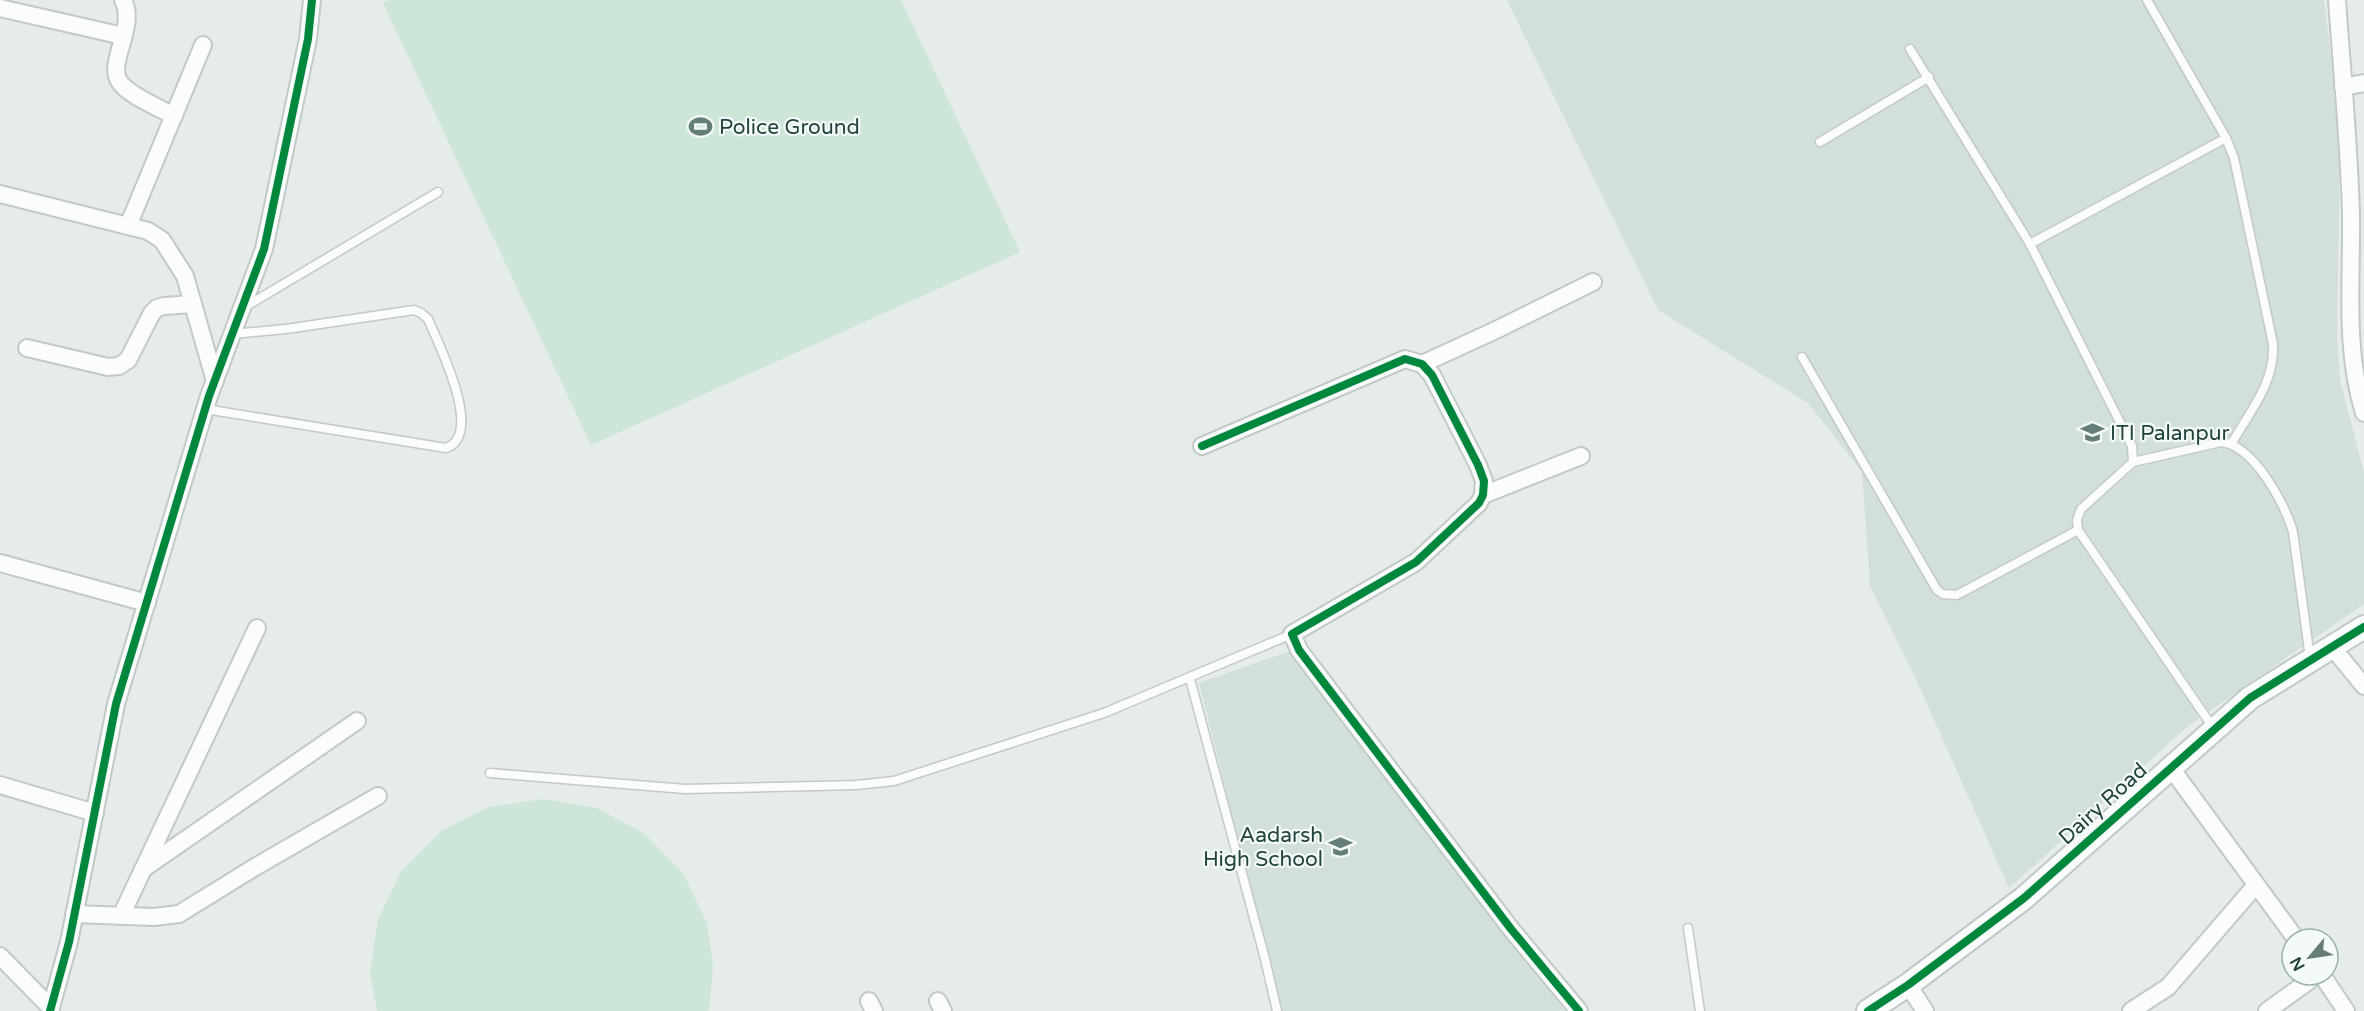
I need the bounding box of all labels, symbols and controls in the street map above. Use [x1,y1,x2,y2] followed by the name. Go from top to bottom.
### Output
[688,114,714,140] sports icon: Police Ground
[719,115,860,140] place label: Police Ground
[2079,420,2105,446] school or university icon: ITI Palanpur
[2110,421,2230,446] place label: ITI Palanpur
[2054,758,2152,850] street label: Dairy Road
[1203,823,1323,872] place label: Aadarsh High School
[1328,834,1354,860] school or university icon: Aadarsh High School
[2280,927,2340,987] north arrow
[2286,953,2310,974] text: N

